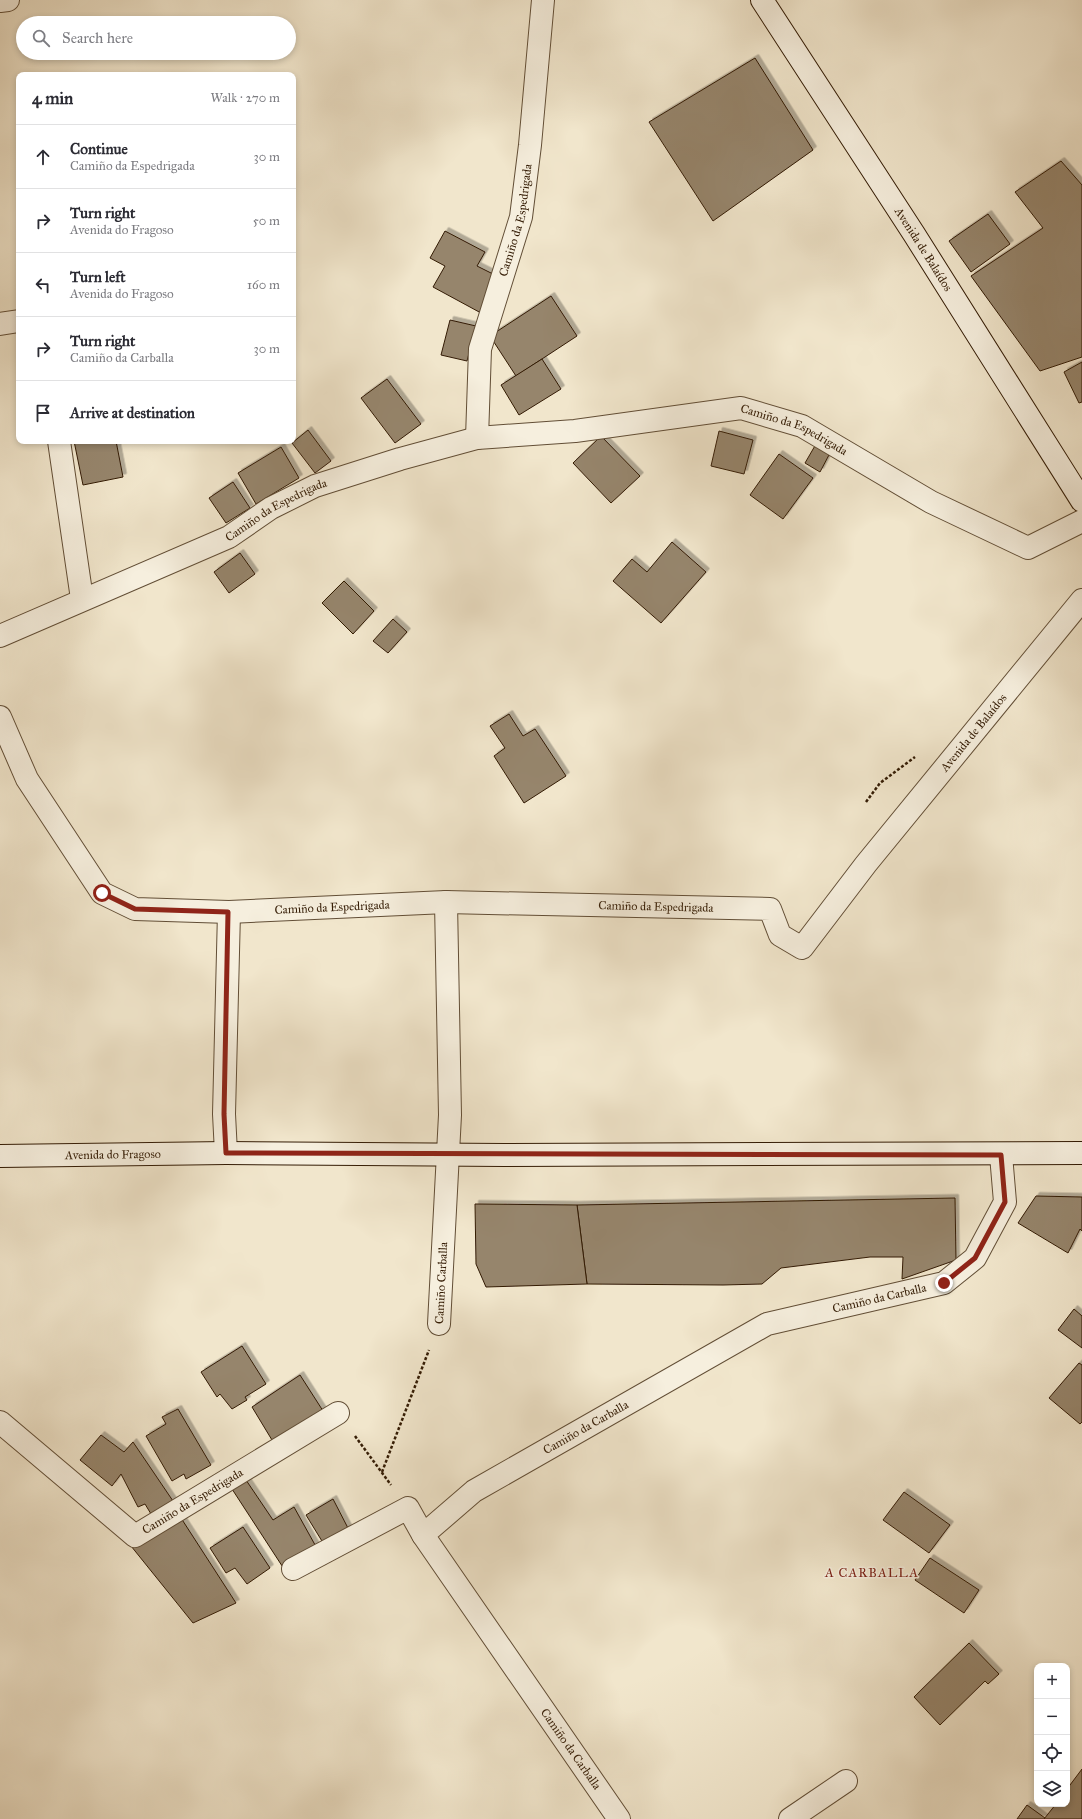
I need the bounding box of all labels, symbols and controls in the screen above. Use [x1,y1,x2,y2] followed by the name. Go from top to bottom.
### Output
[16,16,296,60] search box
[30,27,52,49] icon: search
[62,29,133,47] text: Search here
[32,88,73,109] text: 4 min
[211,90,280,106] text: Walk · 270 m
[70,140,128,158] text: Continue
[32,146,54,168] icon: ahead
[254,149,280,165] text: 30 m
[70,158,195,174] text: Camiño da Espedrigada
[496,162,535,278] street label: Camiño da Espedrigada
[70,204,135,222] text: Turn right
[891,204,955,294] street label: Avenida de Balaídos
[32,210,54,232] icon: right
[253,213,280,229] text: 50 m
[70,222,174,238] text: Avenida do Fragoso
[70,268,126,286] text: Turn left
[32,274,54,296] icon: left
[247,277,280,293] text: 160 m
[70,286,174,302] text: Avenida do Fragoso
[70,332,135,350] text: Turn right
[32,338,54,360] icon: right
[254,341,280,357] text: 30 m
[70,350,174,366] text: Camiño da Carballa
[739,401,851,459] street label: Camiño da Espedrigada
[32,402,54,424] icon: arrive
[70,404,195,422] text: Arrive at destination
[222,475,329,545] street label: Camiño da Espedrigada
[937,691,1010,775] street label: Avenida de Balaídos
[93,884,111,902] route start
[274,898,391,917] street label: Camiño da Espedrigada
[598,898,715,915] street label: Camiño da Espedrigada
[64,1147,161,1162] street label: Avenida do Fragoso
[432,1241,450,1324] street label: Camiño Carballa
[935,1274,953,1292] route end
[831,1280,929,1316] street label: Camiño da Carballa
[541,1397,632,1457] street label: Camiño da Carballa
[140,1465,246,1537] street label: Camiño da Espedrigada
[824,1565,919,1581] district label: A CARBALLA
[1034,1663,1070,1807] map controls
[1034,1663,1070,1699] button: +
[1034,1699,1070,1735] button: −
[538,1706,605,1793] street label: Camiño da Carballa
[1034,1735,1070,1771] button: locate
[1034,1771,1070,1807] button: layers

